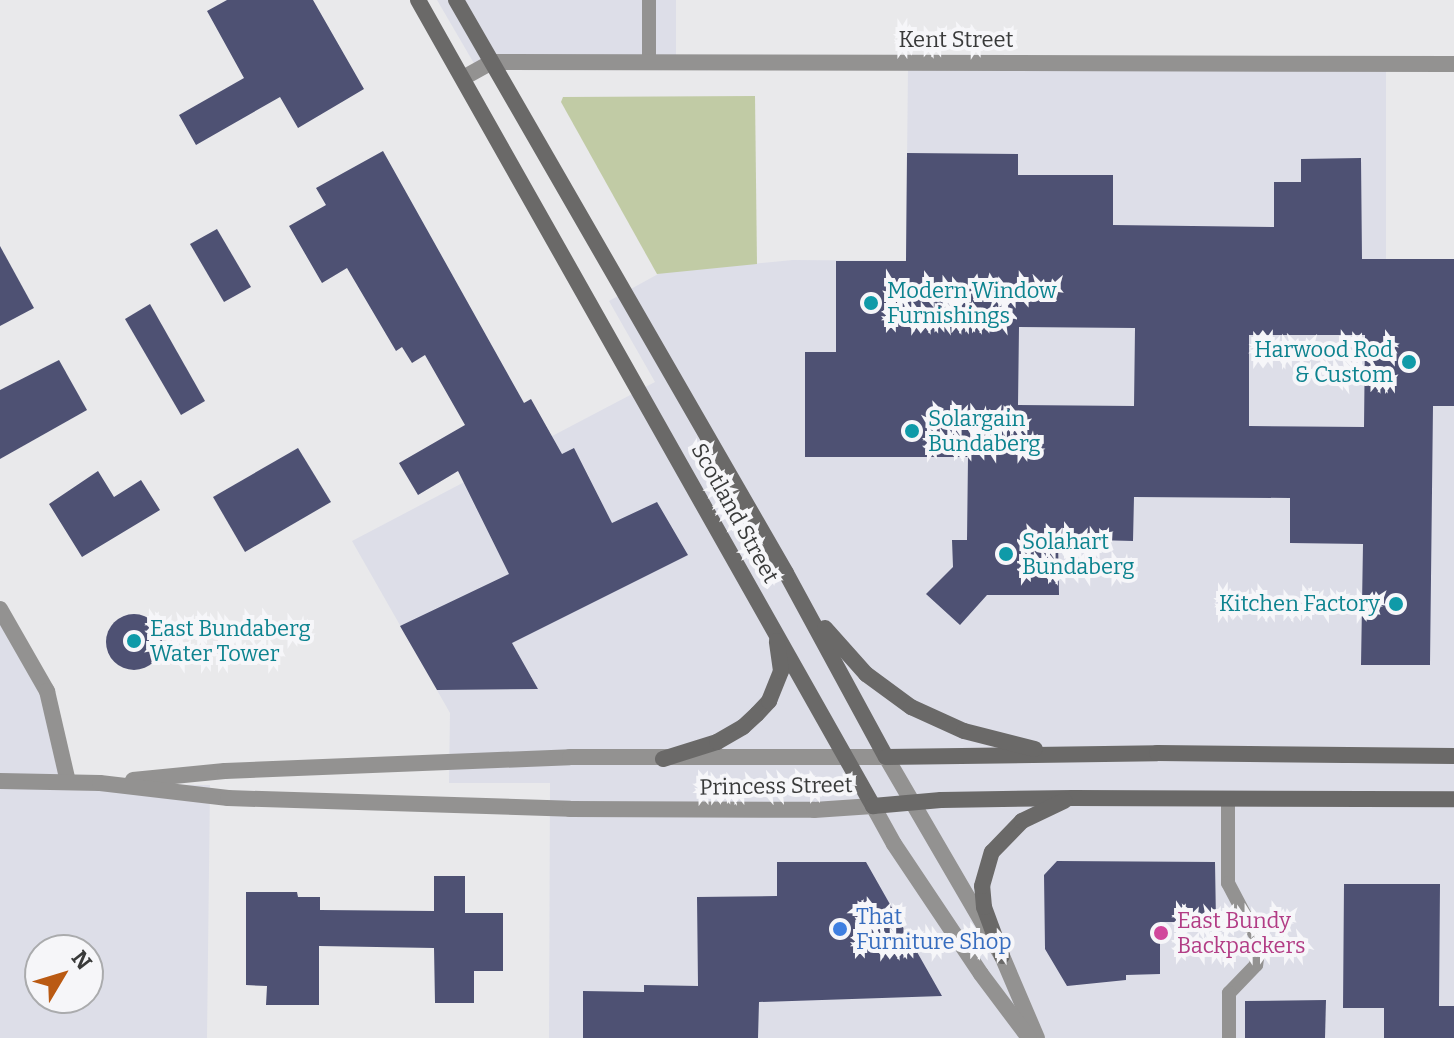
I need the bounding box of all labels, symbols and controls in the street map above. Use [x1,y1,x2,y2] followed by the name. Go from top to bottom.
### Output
[898,27,1014,53] street label: Kent Street
[887,277,1057,328] place label: Modern Window Furnishings
[862,294,880,312] marker: Modern Window Furnishings
[1254,336,1393,388] place label: Harwood Rod & Custom
[1400,353,1418,371] marker: Harwood Rod & Custom
[928,405,1041,456] place label: Solargain Bundaberg
[903,422,921,440] marker: Solargain Bundaberg
[686,438,784,588] street label: Scotland Street
[1022,528,1135,580] place label: Solahart Bundaberg
[997,545,1015,563] marker: Solahart Bundaberg
[1219,591,1380,617] place label: Kitchen Factory
[1387,595,1405,613] marker: Kitchen Factory
[150,615,311,666] place label: East Bundaberg Water Tower
[125,632,143,650] marker: East Bundaberg Water Tower
[699,771,853,801] street label: Princess Street
[856,903,1012,954] place label: That Furniture Shop
[1177,907,1305,958] place label: East Bundy Backpackers
[831,920,849,938] marker: That Furniture Shop
[1152,924,1170,942] marker: East Bundy Backpackers
[24,934,104,1014] north arrow
[66,945,98,975] text: N

